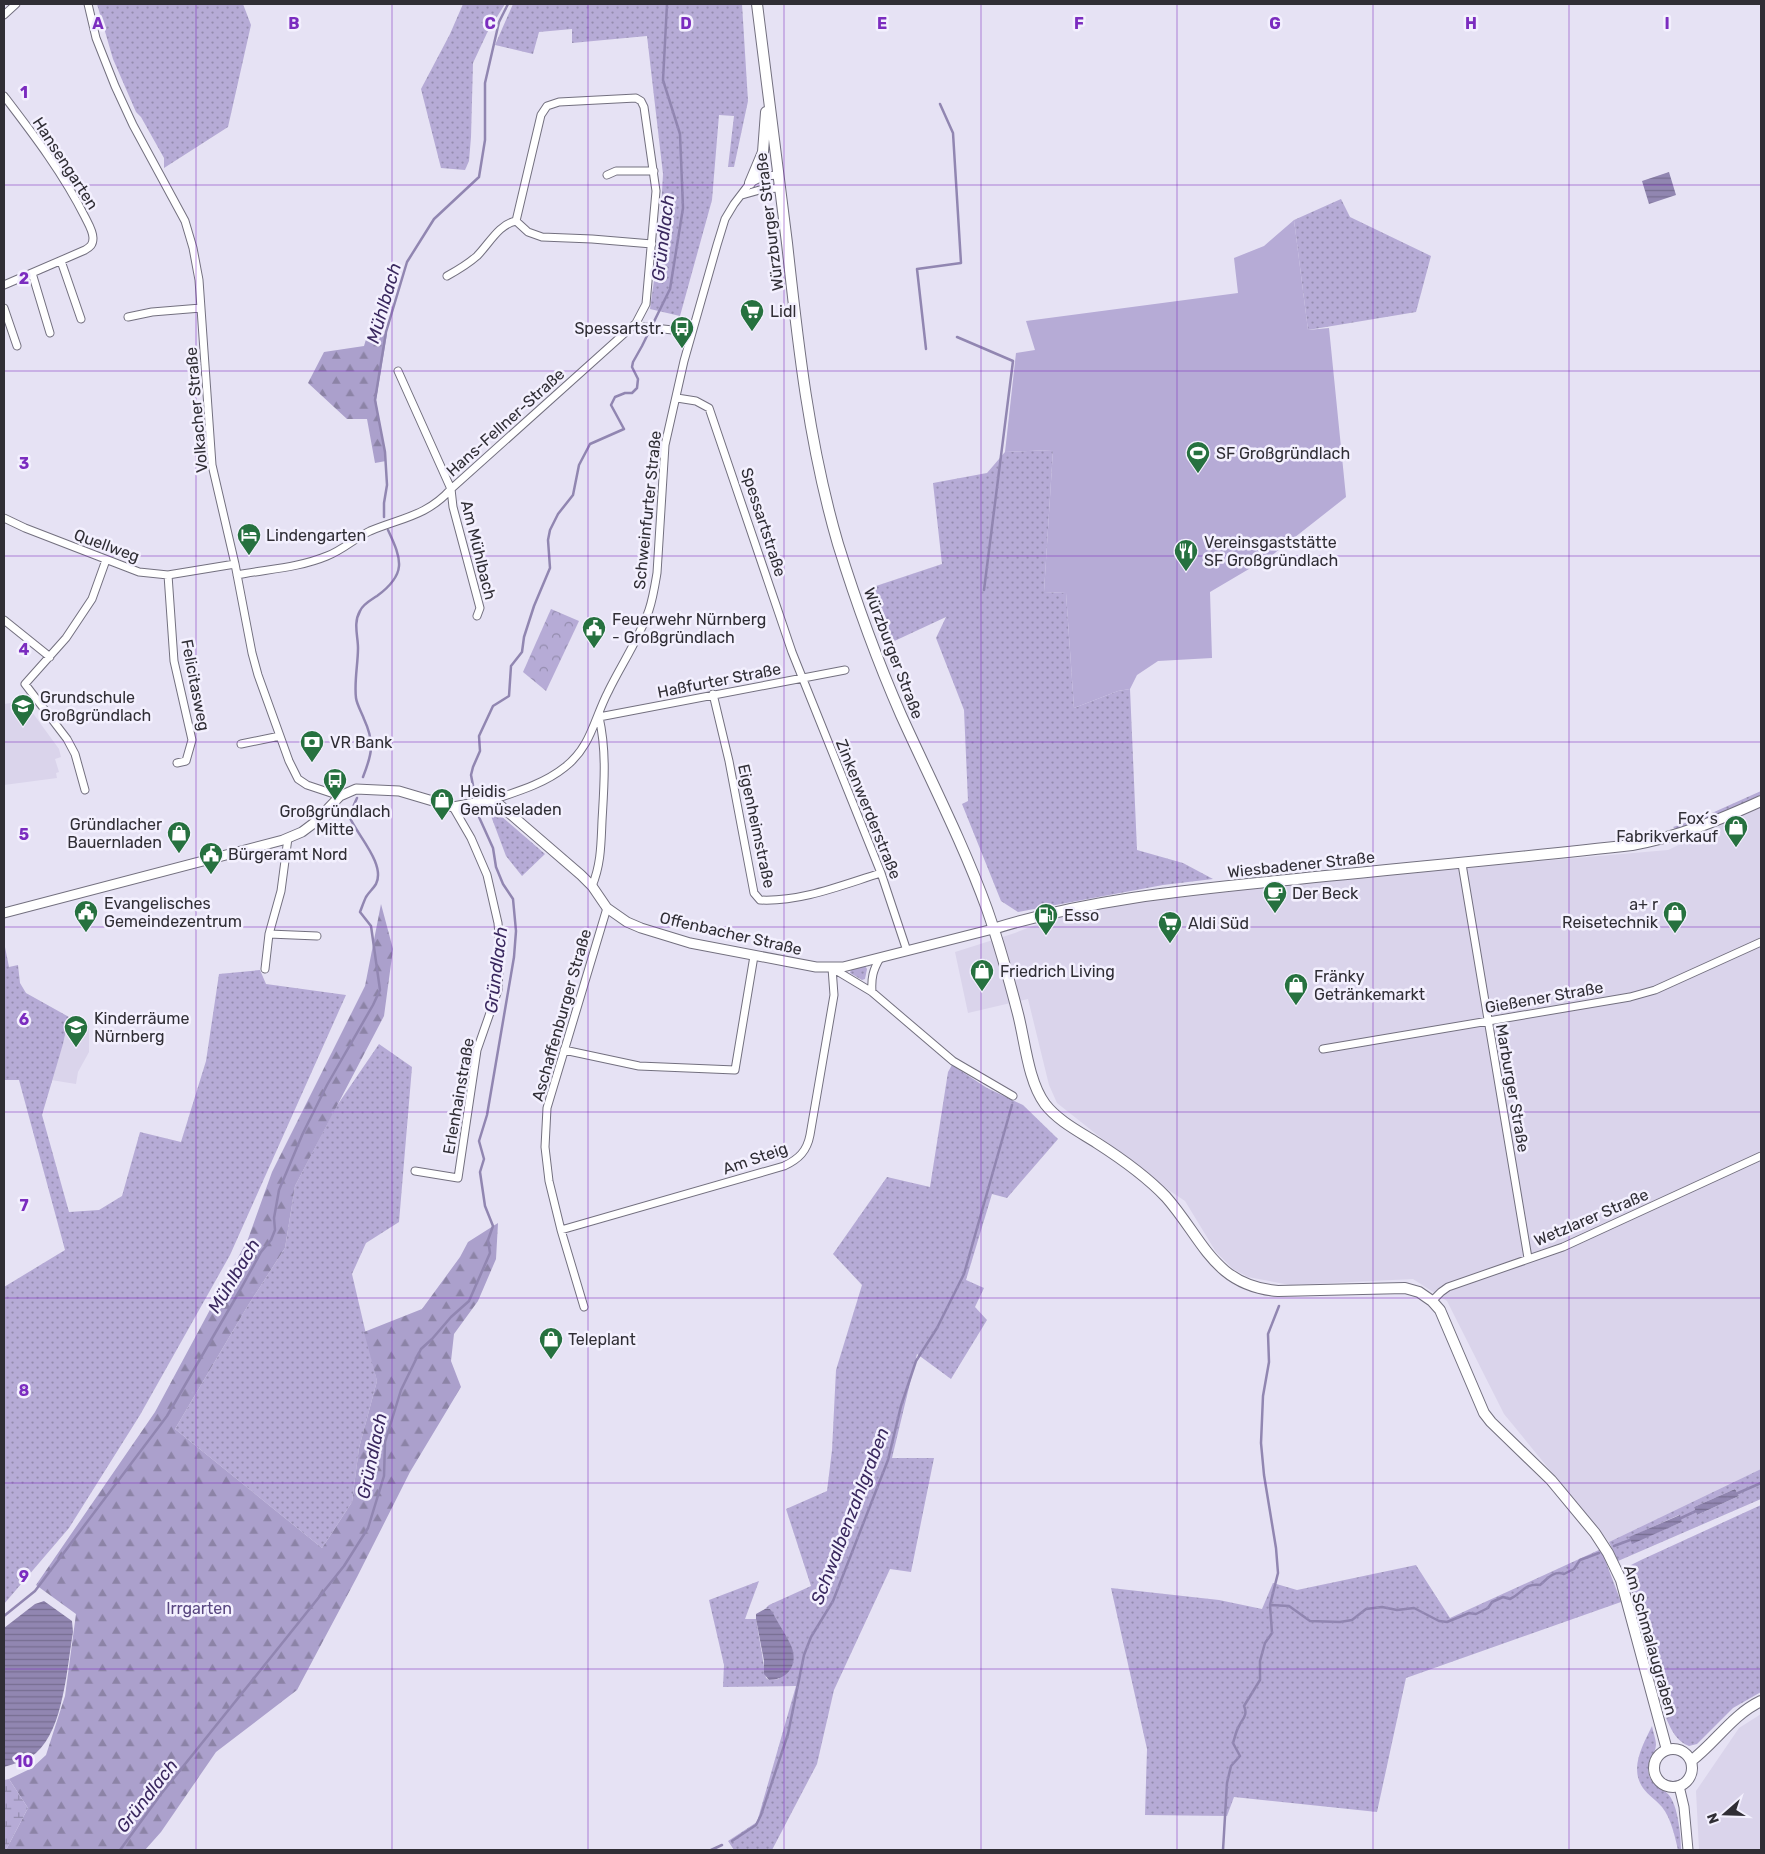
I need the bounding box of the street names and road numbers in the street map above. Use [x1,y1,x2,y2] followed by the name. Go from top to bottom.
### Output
[29,114,102,213] street label: Hansengarten
[752,152,787,292] street label: Würzburger Straße
[182,346,211,474] street label: Volkacher Straße
[442,364,568,480] street label: Hans-Fellner-Straße
[630,430,665,590] street label: Schweinfurter Straße
[737,465,790,579] street label: Spessartstraße
[457,498,500,602] street label: Am Mühlbach
[71,525,142,566] street label: Quellweg
[860,585,927,722] street label: Würzburger Straße
[177,638,214,732] street label: Felicitasweg
[656,659,783,702] street label: Haßfurter Straße
[832,736,905,882] street label: Zinkenwerderstraße
[734,762,779,890] street label: Eigenheimstraße
[1226,847,1376,882] street label: Wiesbadener Straße
[658,908,804,959] street label: Offenbacher Straße
[528,927,595,1103] street label: Aschaffenburger Straße
[1483,978,1605,1017] street label: Gießener Straße
[1492,1022,1533,1154] street label: Marburger Straße
[439,1036,478,1156] street label: Erlenhainstraße
[720,1139,790,1178] street label: Am Steig
[1531,1185,1651,1250] street label: Wetzlarer Straße
[1620,1563,1681,1717] street label: Am Schmalaugraben

